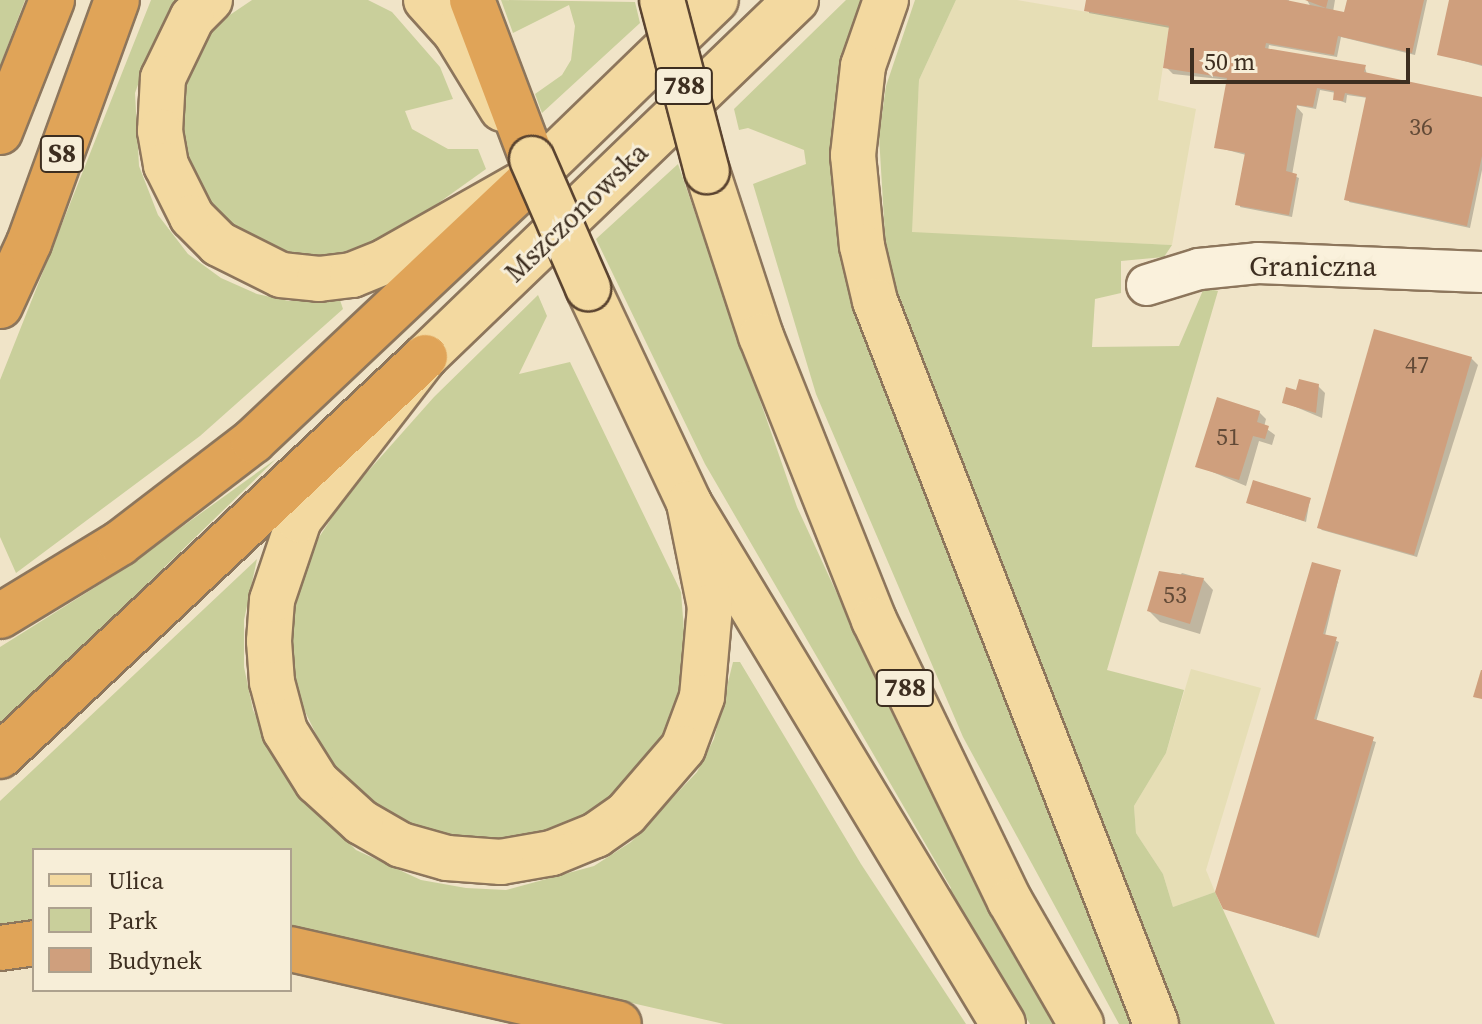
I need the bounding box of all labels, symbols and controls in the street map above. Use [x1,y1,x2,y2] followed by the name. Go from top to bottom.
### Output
[1194,32,1414,82] scale bar
[1204,45,1255,78] text: 50 m
[654,64,714,108] road number: 788
[1409,113,1433,141] house number: 36
[38,132,86,176] road number: S8
[497,135,655,289] street label: Mszczonowska
[1249,249,1377,283] street label: Graniczna
[1405,351,1429,379] house number: 47
[1216,423,1240,451] house number: 51
[1163,581,1187,609] house number: 53
[875,666,935,710] road number: 788
[32,848,292,992] legend
[108,864,164,897] text: Ulica
[108,904,157,937] text: Park
[108,944,202,977] text: Budynek

